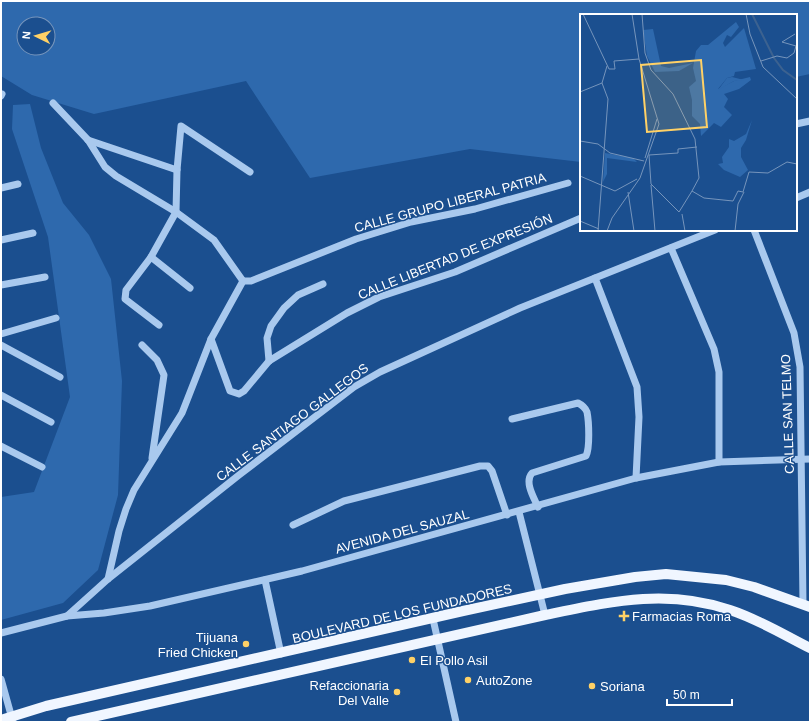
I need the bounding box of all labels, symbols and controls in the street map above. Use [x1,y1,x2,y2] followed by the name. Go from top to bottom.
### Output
[580,14,797,231] inset map
[16,16,56,56] north arrow
[20,31,32,40] text: N
[353,170,548,235] street label: CALLE GRUPO LIBERAL PATRIA
[356,210,555,302] street label: CALLE LIBERTAD DE EXPRESIÓN
[778,354,797,474] street label: CALLE SAN TELMO
[213,360,372,484] street label: CALLE SANTIAGO GALLEGOS
[334,506,471,557] street label: AVENIDA DEL SAUZAL
[291,581,514,646] street label: BOULEVARD DE LOS FUNDADORES
[632,609,732,624] place label: Farmacias Roma
[619,611,629,621] marker: Farmacias Roma
[158,630,239,660] place label: Tijuana Fried Chicken
[241,639,251,649] marker: Tijuana Fried Chicken
[420,653,488,668] place label: El Pollo Asil
[407,655,417,665] marker: El Pollo Asil
[476,673,532,688] place label: AutoZone
[463,675,473,685] marker: AutoZone
[310,678,390,708] place label: Refaccionaria Del Valle
[600,679,646,694] place label: Soriana
[587,681,597,691] marker: Soriana
[667,681,732,707] scale bar
[392,687,402,697] marker: Refaccionaria Del Valle
[673,688,700,702] text: 50 m

